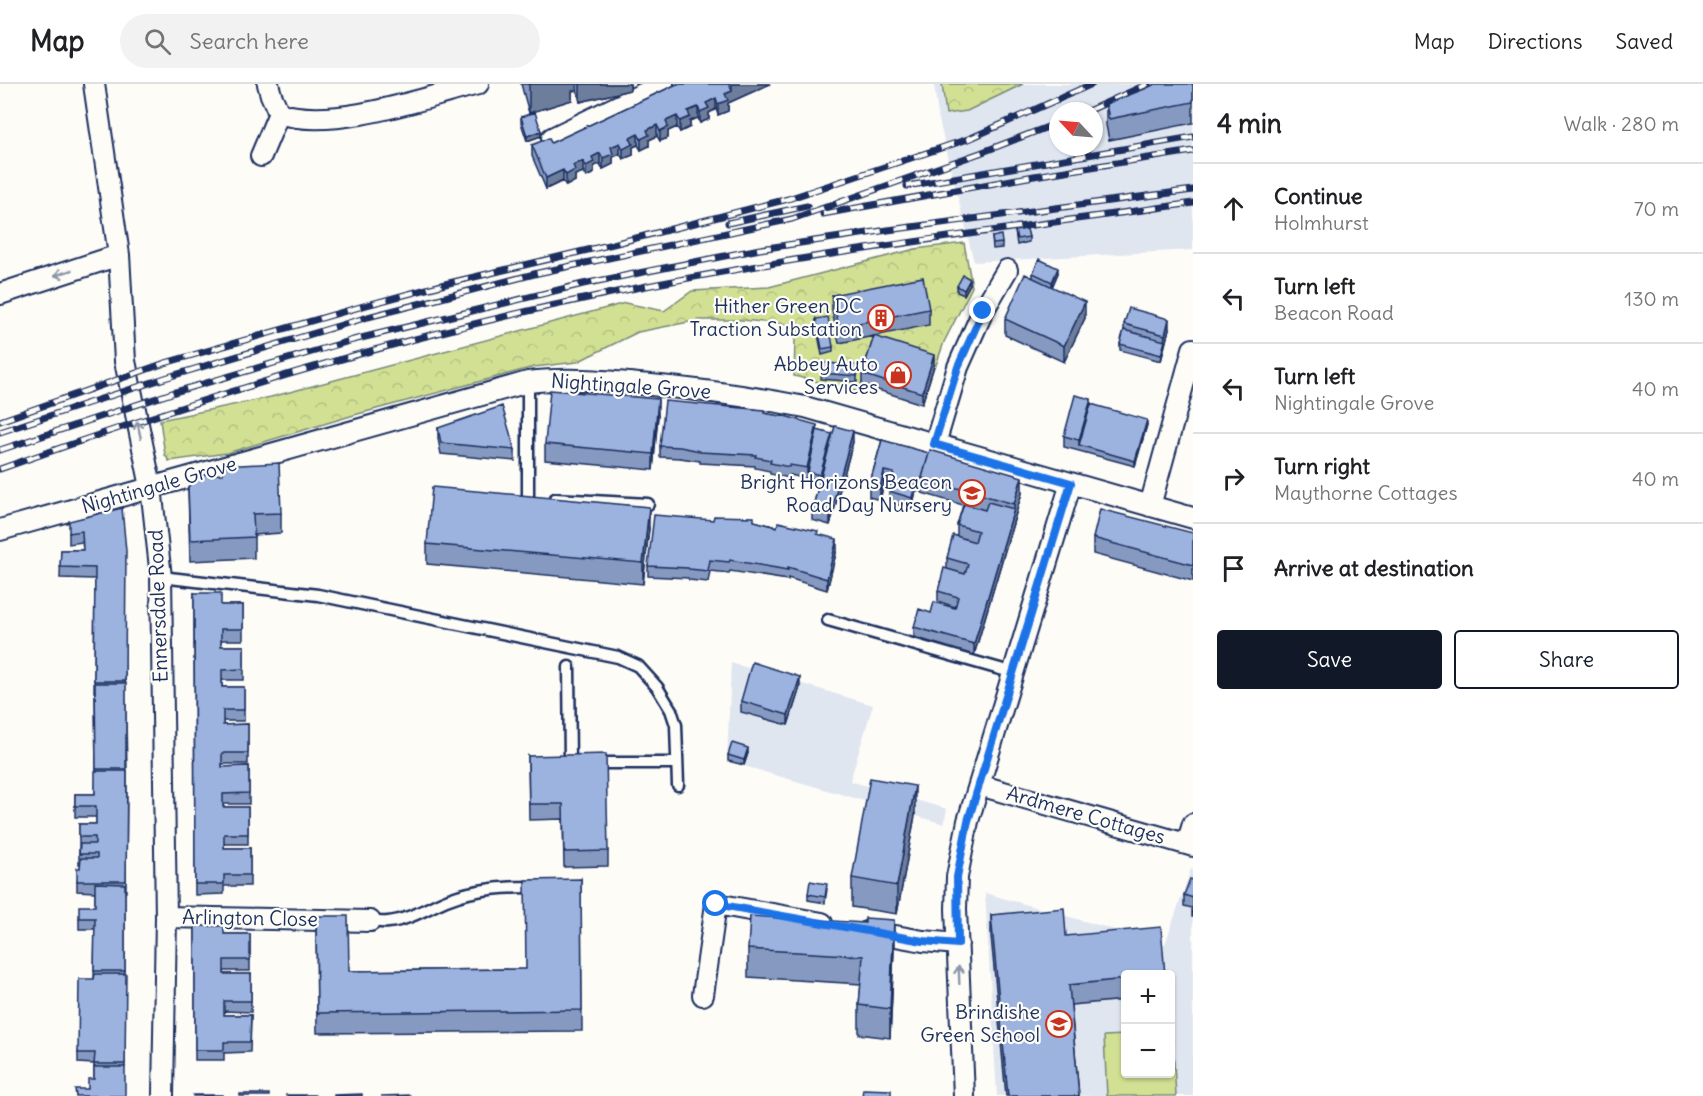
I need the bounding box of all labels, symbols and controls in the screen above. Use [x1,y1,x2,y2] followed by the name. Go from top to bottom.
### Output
[120,14,540,68] search box
[30,23,84,59] text: Map
[141,25,174,58] icon: search
[189,27,309,55] text: Search here
[1414,28,1455,55] text: Map
[1488,28,1582,55] text: Directions
[1615,28,1673,55] text: Saved
[1049,102,1103,156] north arrow
[1217,107,1282,140] text: 4 min
[1563,111,1679,136] text: Walk · 280 m
[1274,182,1363,210] text: Continue
[1217,192,1250,225] icon: ahead
[1634,196,1679,221] text: 70 m
[1274,210,1369,235] text: Holmhurst
[54,268,73,279] one-way arrow
[1274,272,1355,300] text: Turn left
[1217,282,1250,315] icon: left
[1624,286,1679,311] text: 130 m
[690,293,862,341] place label: Hither Green DC Traction Substation
[969,297,995,323] route end
[1274,300,1394,325] text: Beacon Road
[866,303,896,333] building icon: Hither Green DC Traction Substation
[774,351,878,399] place label: Abbey Auto Services
[883,360,913,390] shop icon: Abbey Auto Services
[1274,362,1355,390] text: Turn left
[550,367,712,404] street label: Nightingale Grove
[1217,372,1250,405] icon: left
[1632,376,1679,401] text: 40 m
[1274,390,1434,415] text: Nightingale Grove
[133,421,145,440] one-way arrow
[78,450,239,519] street label: Nightingale Grove
[1274,452,1370,480] text: Turn right
[1217,462,1250,495] icon: right
[1632,466,1679,491] text: 40 m
[740,469,952,517] place label: Bright Horizons Beacon Road Day Nursery
[957,478,987,508] school or university icon: Bright Horizons Beacon Road Day Nursery
[1274,480,1457,505] text: Maythorne Cottages
[142,529,173,683] street label: Ennersdale Road
[1217,552,1250,585] icon: arrive
[1274,554,1474,582] text: Arrive at destination
[1217,630,1442,689] button: Save
[1454,630,1679,689] button: Share
[1004,780,1168,849] street label: Ardmere Cottages
[702,890,728,916] route start
[182,904,318,931] street label: Arlington Close
[953,965,964,985] one-way arrow
[1121,970,1175,1078] map controls
[1121,970,1175,1024] button: +
[920,999,1040,1047] place label: Brindishe Green School
[1044,1009,1074,1039] school or university icon: Brindishe Green School
[1121,1024,1175,1078] button: −

